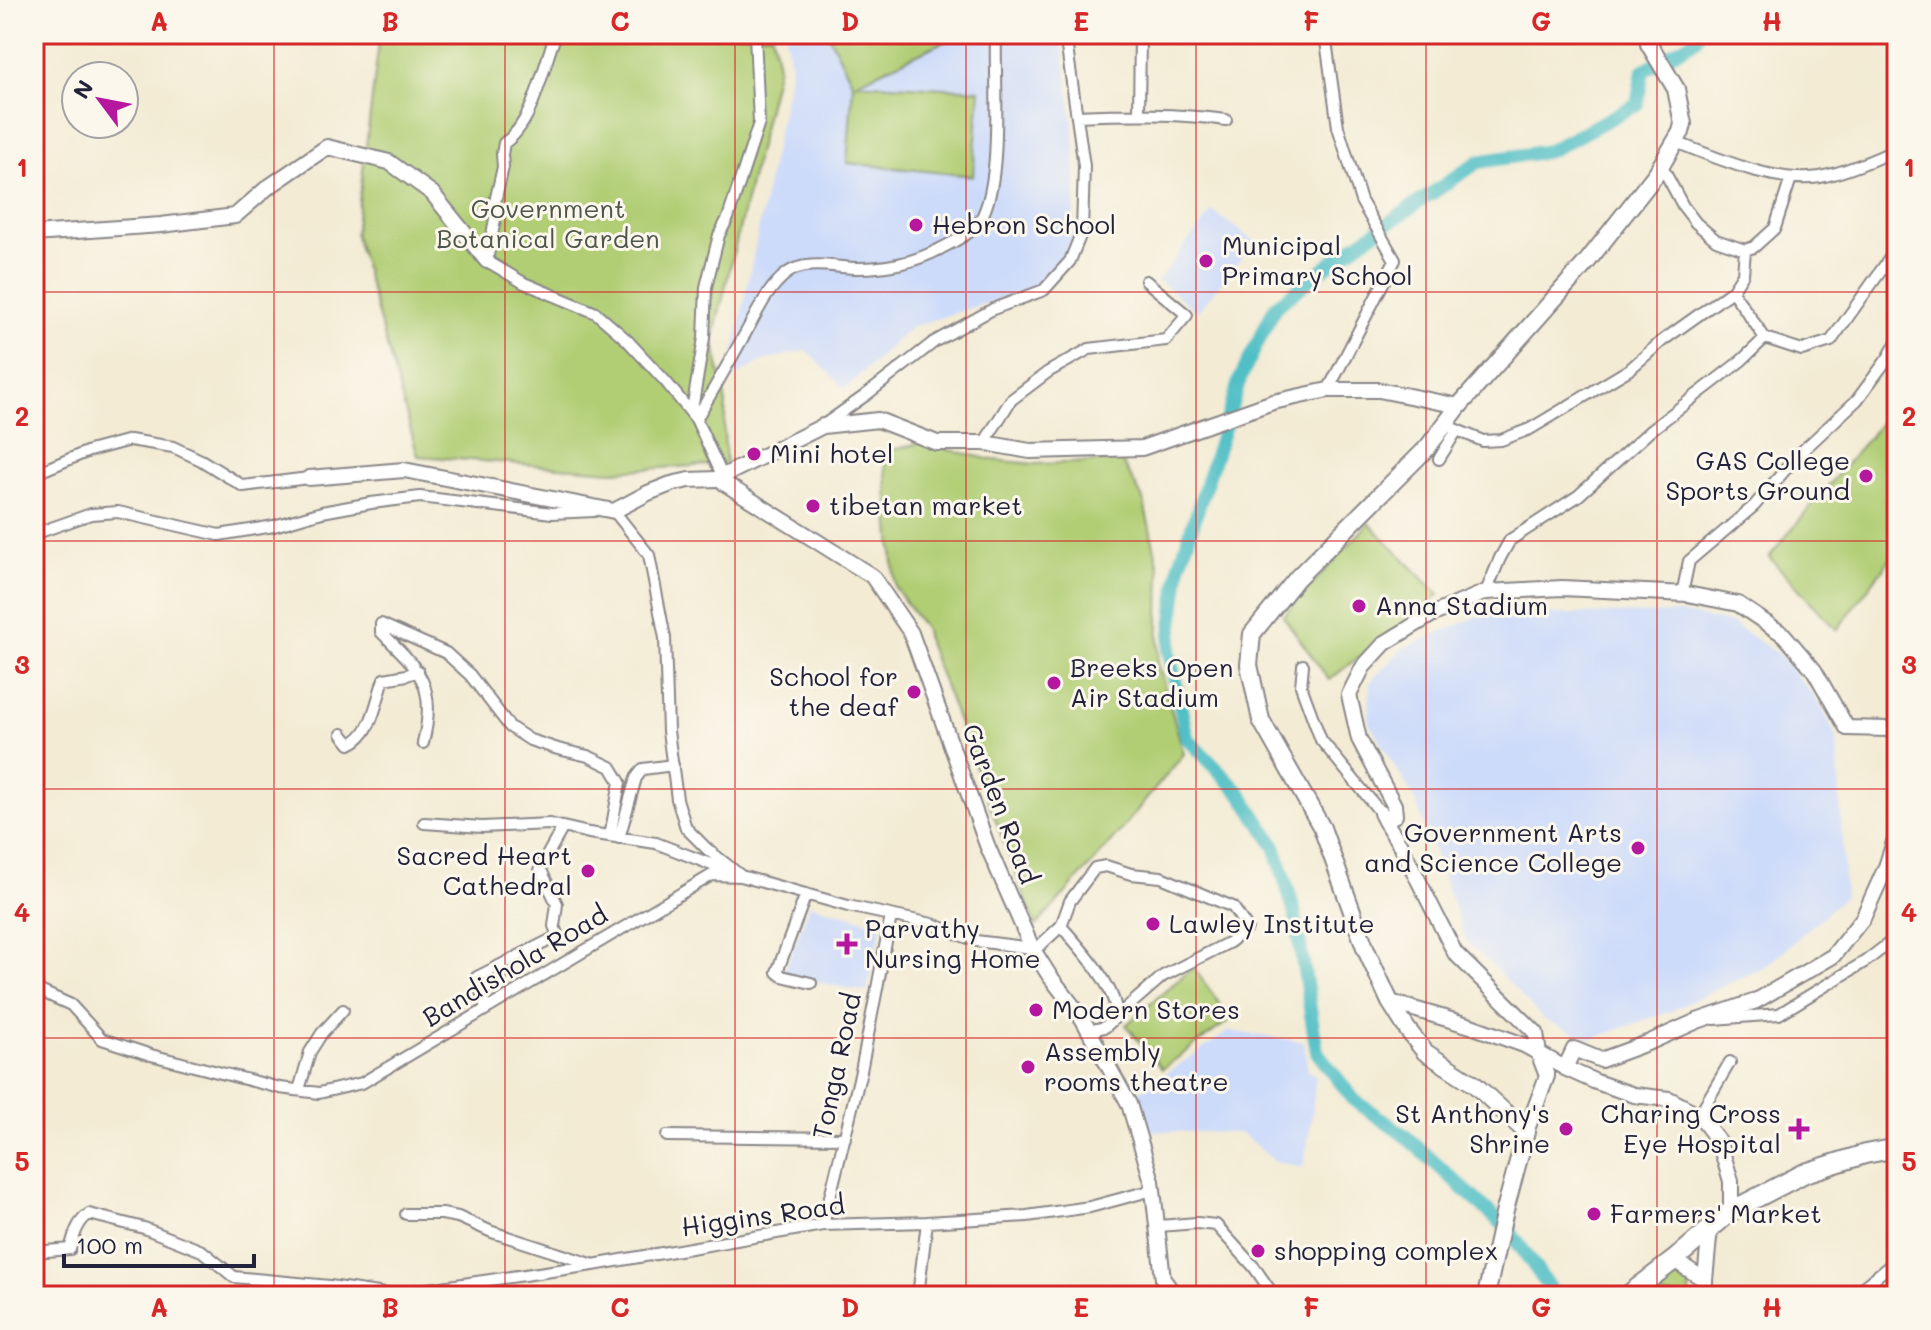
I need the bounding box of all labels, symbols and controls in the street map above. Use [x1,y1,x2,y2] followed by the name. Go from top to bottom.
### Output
[150,4,168,38] text: A
[381,4,399,38] text: B
[610,4,630,38] text: C
[841,4,859,38] text: D
[1073,4,1089,38] text: E
[1303,4,1319,38] text: F
[1531,4,1551,38] text: G
[1762,4,1782,38] text: H
[60,60,140,140] north arrow
[66,74,99,104] text: N
[16,150,28,184] text: 1
[1903,150,1915,184] text: 1
[436,191,660,255] park label: Government Botanical Garden
[932,207,1116,241] place label: Hebron School
[907,216,925,234] marker: Hebron School
[1222,228,1413,292] place label: Municipal Primary School
[1197,252,1215,270] marker: Municipal Primary School
[15,399,29,433] text: 2
[1902,399,1916,433] text: 2
[770,436,894,470] place label: Mini hotel
[1666,443,1850,507] place label: GAS College Sports Ground
[745,445,763,463] marker: Mini hotel
[1857,467,1875,485] marker: GAS College Sports Ground
[829,488,1023,522] place label: tibetan market
[804,497,822,515] marker: tibetan market
[1375,588,1548,622] place label: Anna Stadium
[1350,597,1368,615] marker: Anna Stadium
[14,647,30,681] text: 3
[1901,647,1917,681] text: 3
[1070,650,1233,714] place label: Breeks Open Air Stadium
[769,659,899,723] place label: School for the deaf
[1045,674,1063,692] marker: Breeks Open Air Stadium
[905,683,923,701] marker: School for the deaf
[955,719,1047,888] street label: Garden Road
[1364,815,1622,879] place label: Government Arts and Science College
[397,838,572,902] place label: Sacred Heart Cathedral
[1629,839,1647,857] marker: Government Arts and Science College
[579,862,597,880] marker: Sacred Heart Cathedral
[14,895,30,929] text: 4
[1901,895,1917,929] text: 4
[416,897,613,1034] street label: Bandishola Road
[1169,906,1375,940] place label: Lawley Institute
[865,911,1041,975] place label: Parvathy Nursing Home
[1144,915,1162,933] marker: Lawley Institute
[836,933,858,955] marker: Parvathy Nursing Home
[804,990,868,1142] street label: Tonga Road
[1052,992,1240,1026] place label: Modern Stores
[1027,1001,1045,1019] marker: Modern Stores
[1044,1034,1229,1098] place label: Assembly rooms theatre
[1019,1058,1037,1076] marker: Assembly rooms theatre
[1395,1096,1550,1160] place label: St Anthony's Shrine
[1600,1096,1781,1160] place label: Charing Cross Eye Hospital
[1788,1118,1810,1140] marker: Charing Cross Eye Hospital
[1557,1120,1575,1138] marker: St Anthony's Shrine
[14,1144,30,1178] text: 5
[1901,1144,1917,1178] text: 5
[679,1187,847,1243] street label: Higgins Road
[1610,1196,1822,1230] place label: Farmers' Market
[1585,1205,1603,1223] marker: Farmers' Market
[64,1218,254,1268] scale bar
[76,1229,143,1260] text: 100 m
[1274,1233,1498,1267] place label: shopping complex
[1249,1242,1267,1260] marker: shopping complex
[150,1290,168,1324] text: A
[381,1290,399,1324] text: B
[610,1290,630,1324] text: C
[841,1290,859,1324] text: D
[1073,1290,1089,1324] text: E
[1303,1290,1319,1324] text: F
[1531,1290,1551,1324] text: G
[1762,1290,1782,1324] text: H

